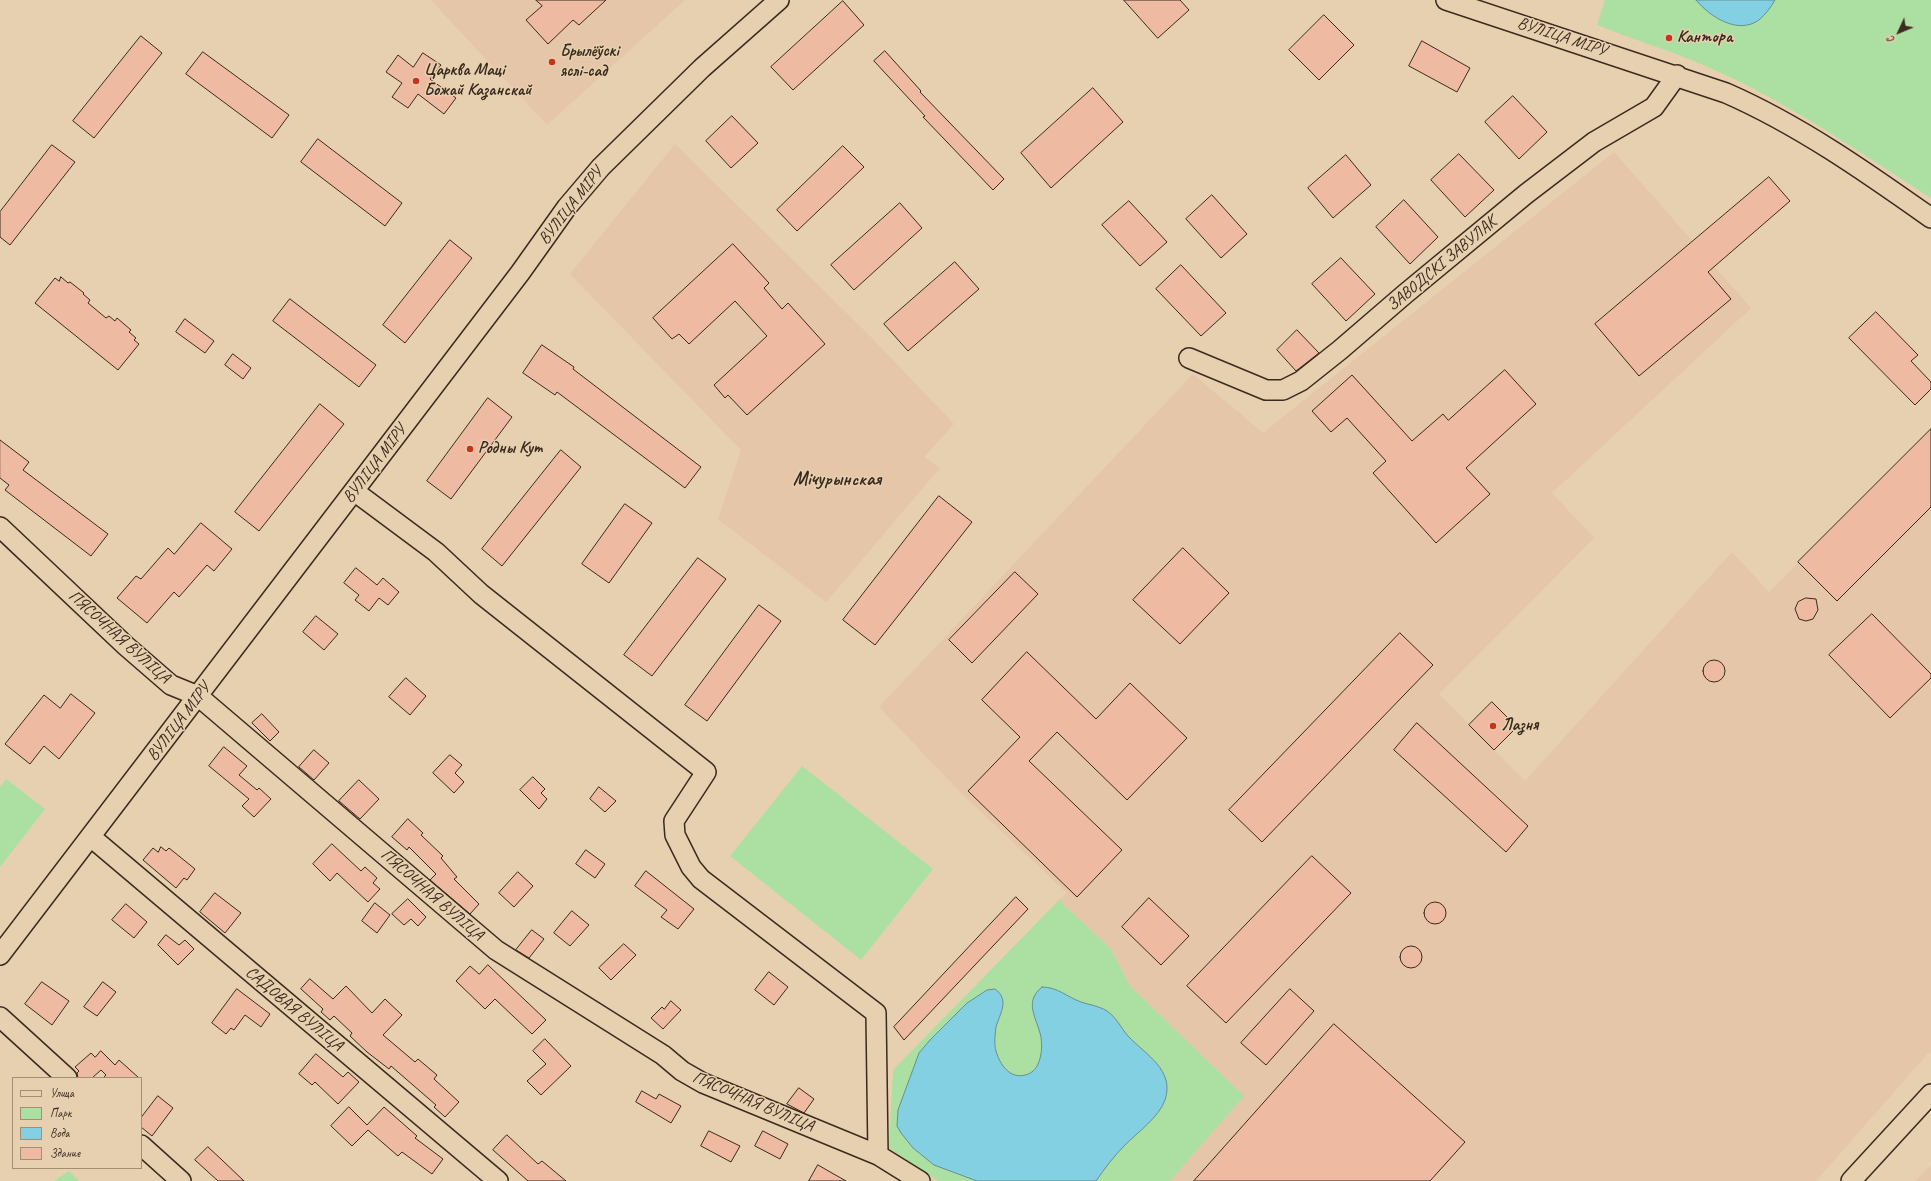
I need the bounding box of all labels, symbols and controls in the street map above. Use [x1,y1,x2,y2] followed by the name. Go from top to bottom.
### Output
[1879,12,1919,52] north arrow
[1515,13,1609,61] street label: ВУЛІЦА МІРУ
[1677,28,1732,48] place label: Кантора
[1664,33,1674,43] marker: Кантора
[1883,34,1897,47] text: С
[560,42,619,82] place label: Брылёўскі яслі-сад
[547,57,557,67] marker: Брылёўскі яслі-сад
[424,61,531,101] place label: Царква Маці Божай Казанскай
[411,76,421,86] marker: Царква Маці Божай Казанскай
[534,163,608,249] street label: ВУЛІЦА МІРУ
[1383,212,1501,316] street label: ЗАВОДСКІ ЗАВУЛАК
[339,421,411,507] street label: ВУЛІЦА МІРУ
[478,439,542,459] place label: Родны Кут
[465,444,475,454] marker: Родны Кут
[793,469,881,491] district label: Мічурынская
[64,586,174,688] street label: ПЯСОЧНАЯ ВУЛІЦА
[143,679,215,765] street label: ВУЛІЦА МІРУ
[1501,716,1538,736] place label: Лазня
[1488,721,1498,731] marker: Лазня
[376,845,488,945] street label: ПЯСОЧНАЯ ВУЛІЦА
[241,962,347,1056] street label: САДОВАЯ ВУЛІЦА
[689,1067,817,1137] street label: ПЯСОЧНАЯ ВУЛІЦА
[12,1077,142,1169] legend
[50,1085,74,1101] text: Улица
[50,1105,71,1121] text: Парк
[50,1125,69,1141] text: Вода
[50,1145,80,1161] text: Здание

